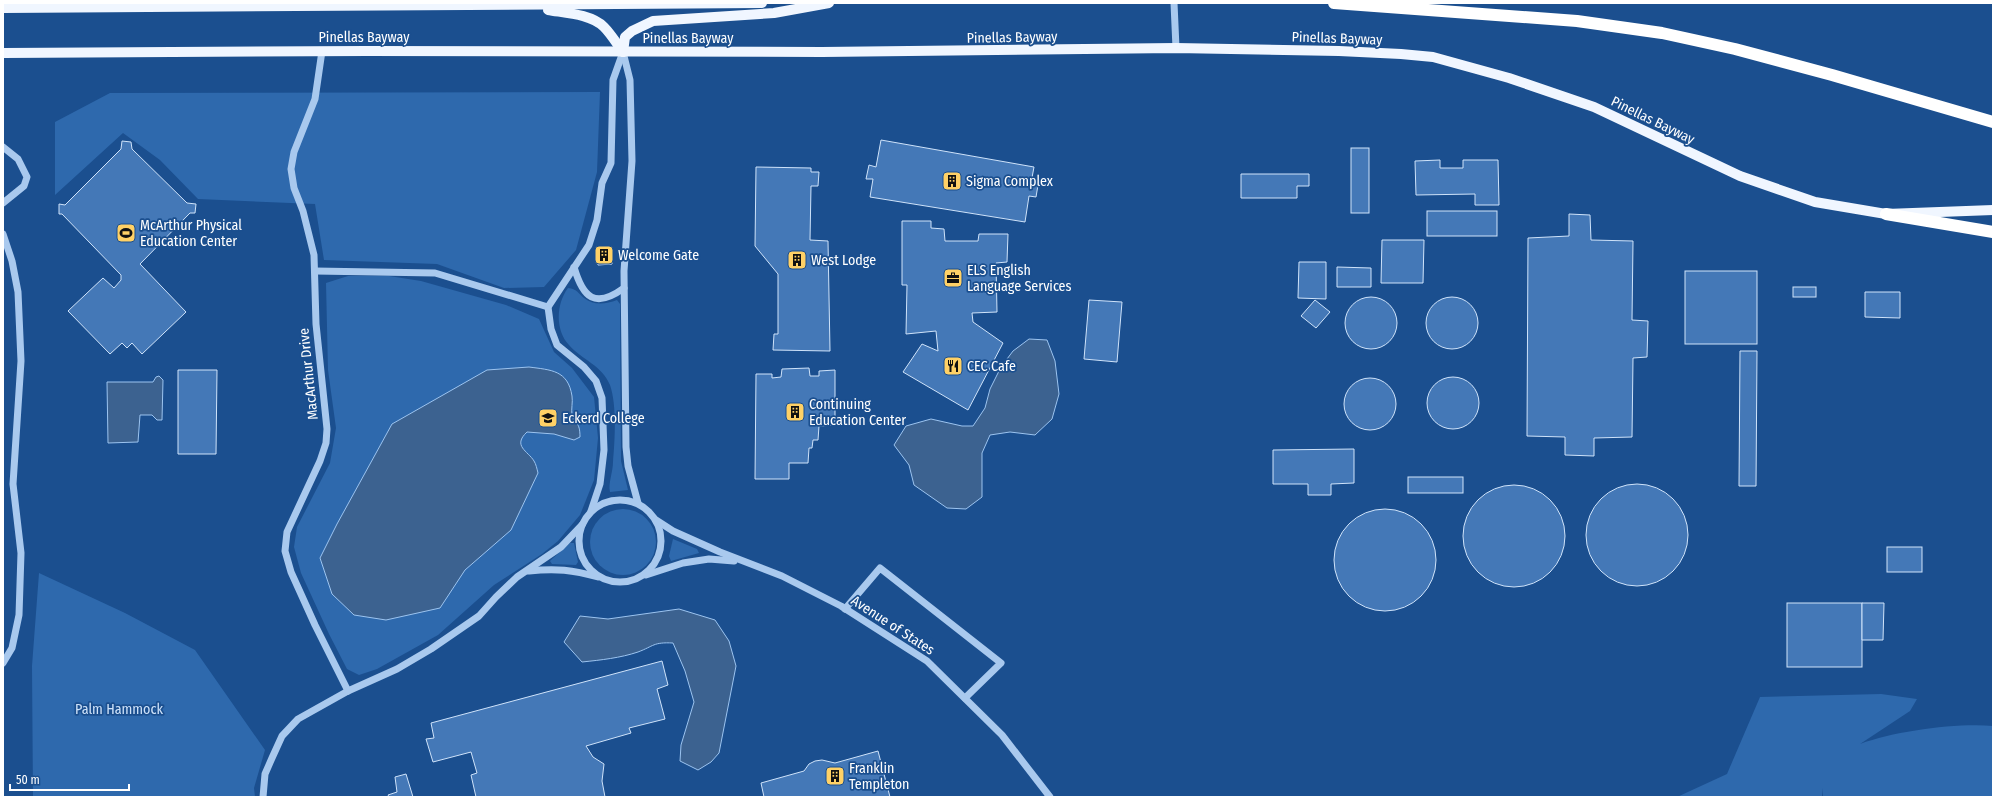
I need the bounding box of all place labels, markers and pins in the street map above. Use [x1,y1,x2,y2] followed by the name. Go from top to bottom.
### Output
[941,170,963,192] building icon: Sigma Complex
[966,173,1054,190] place label: Sigma Complex
[140,217,242,250] place label: McArthur Physical Education Center
[115,222,137,244] sports icon: McArthur Physical Education Center
[593,244,615,266] building icon: Welcome Gate
[618,247,699,264] place label: Welcome Gate
[786,249,808,271] building icon: West Lodge
[811,252,876,269] place label: West Lodge
[967,262,1072,295] place label: ELS English Language Services
[942,267,964,289] office icon: ELS English Language Services
[942,355,964,377] restaurant icon: CEC Cafe
[967,358,1016,375] place label: CEC Cafe
[809,396,906,429] place label: Continuing Education Center
[784,401,806,423] building icon: Continuing Education Center
[537,407,559,429] school or university icon: Eckerd College
[562,410,645,427] place label: Eckerd College
[849,760,910,793] place label: Franklin Templeton
[824,765,846,787] building icon: Franklin Templeton

